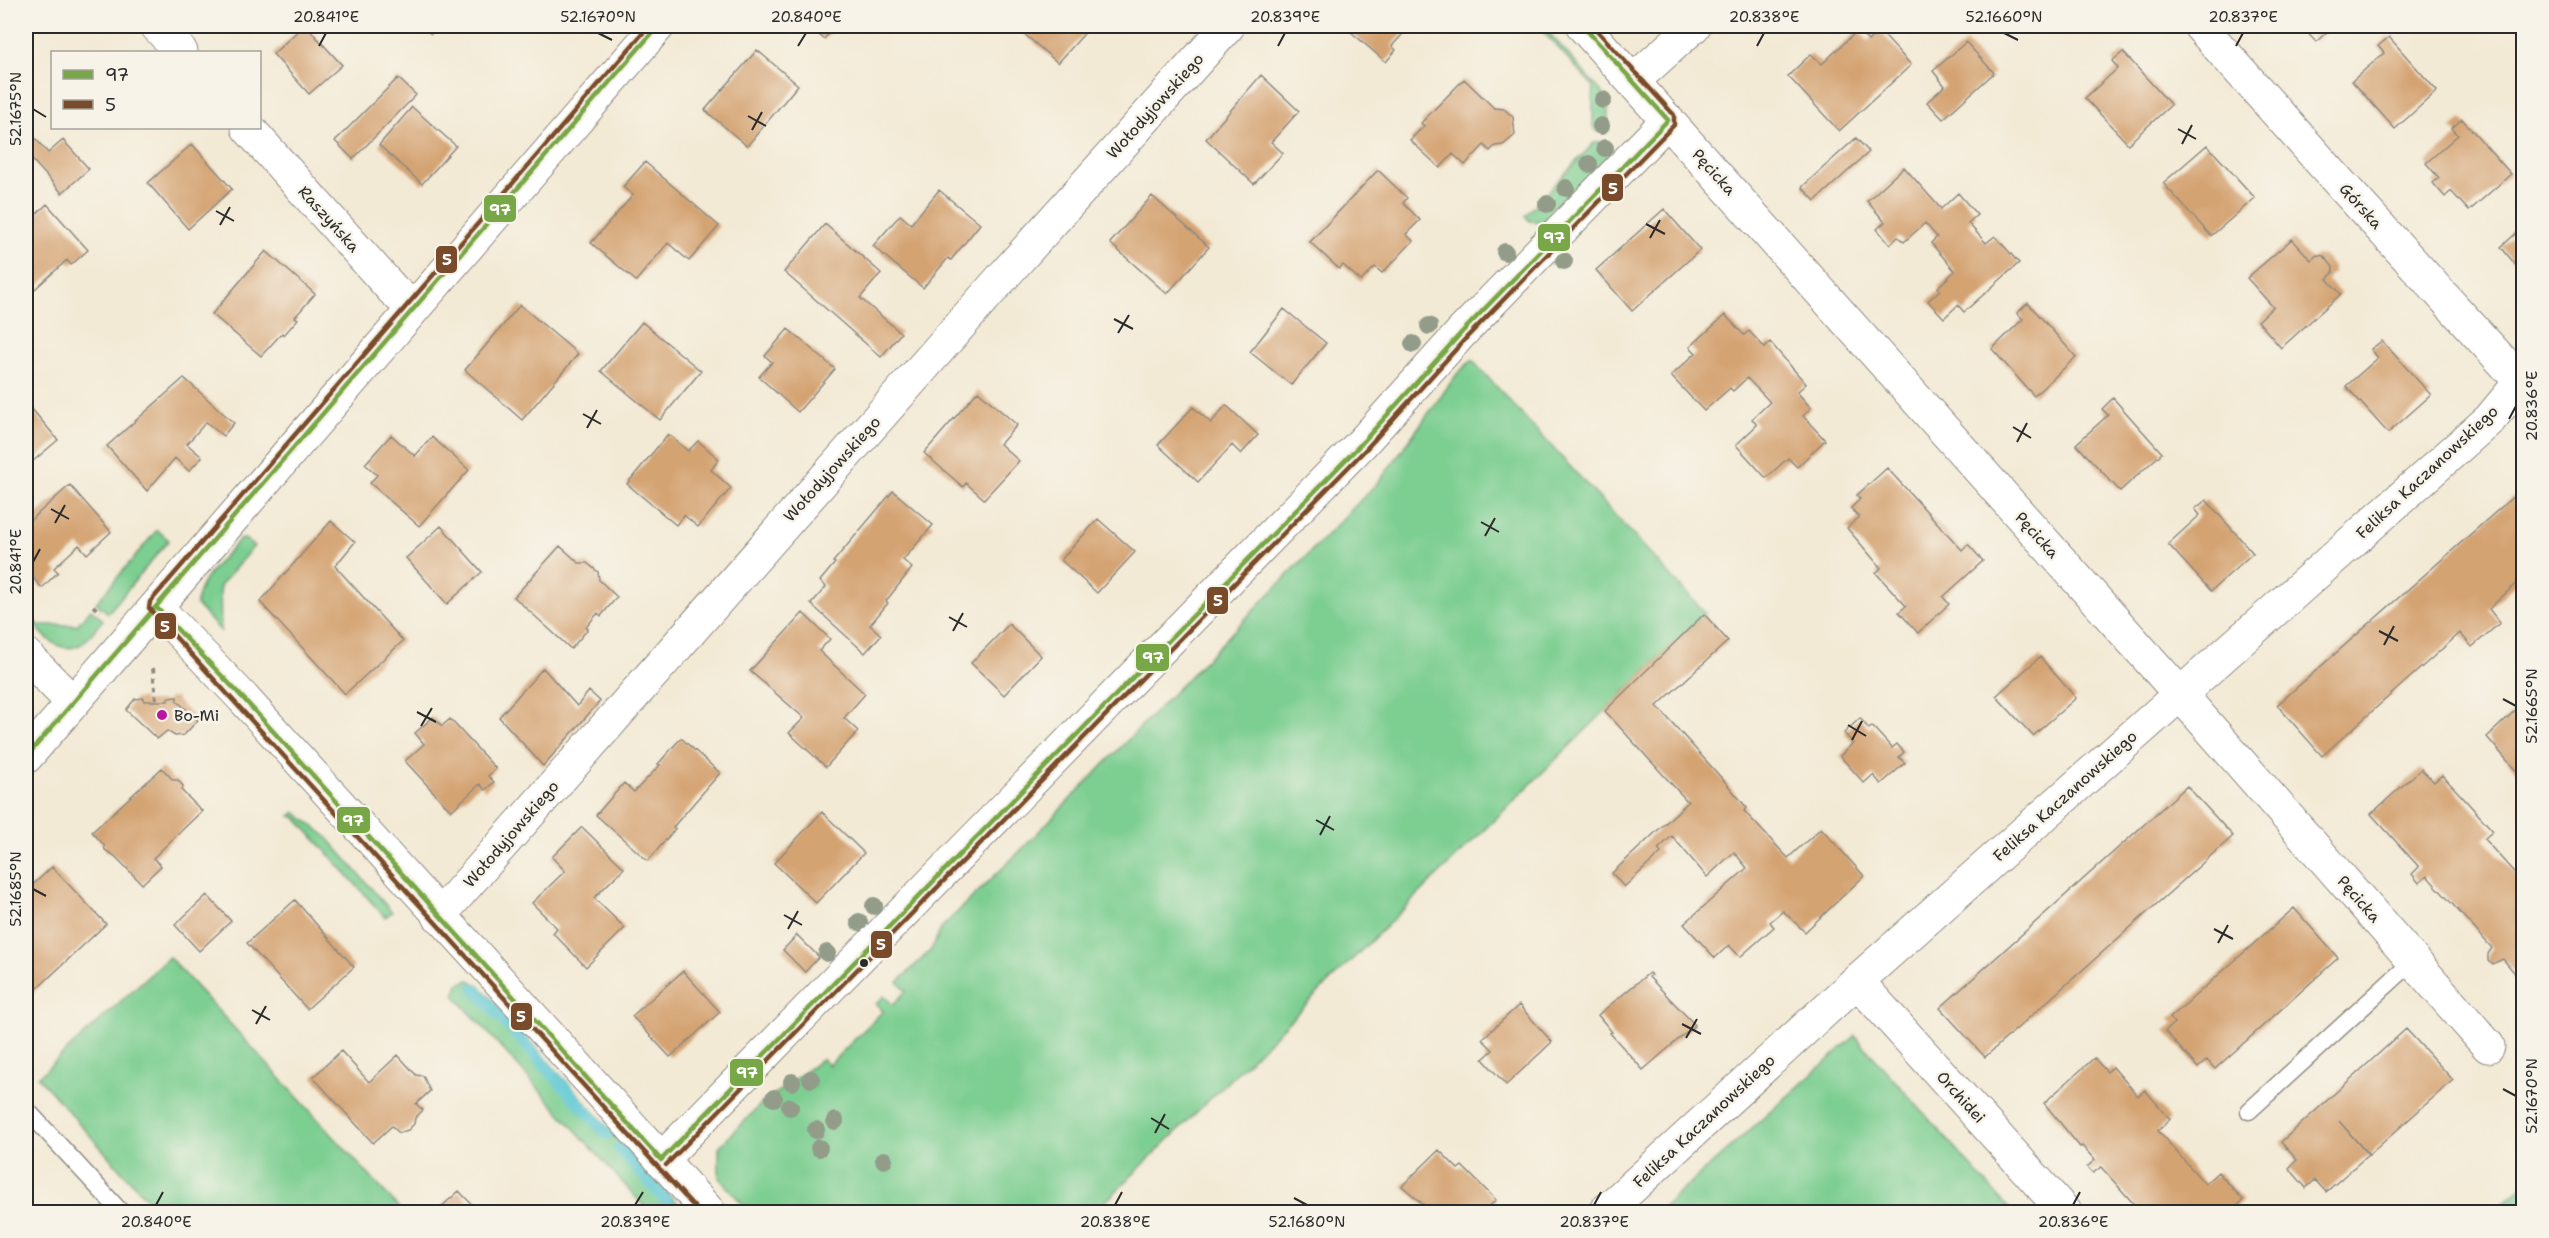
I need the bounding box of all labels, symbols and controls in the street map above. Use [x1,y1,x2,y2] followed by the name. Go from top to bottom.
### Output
[293,7,359,27] text: 20.841°E
[560,7,636,27] text: 52.1670°N
[770,7,842,27] text: 20.840°E
[1250,7,1320,27] text: 20.839°E
[1729,7,1799,27] text: 20.838°E
[1966,7,2042,27] text: 52.1660°N
[2208,7,2278,27] text: 20.837°E
[1102,49,1208,163] street label: Wołodyjowskiego
[51,51,261,129] legend
[105,63,129,87] text: 97
[6,72,26,146] text: 52.1675°N
[105,93,116,117] text: 5
[1688,144,1741,200] street label: Pęcicka
[1601,173,1624,202] line badge: 5
[1608,178,1618,199] text: 5
[2335,179,2387,233] street label: Górska
[294,181,364,257] street label: Raszyńska
[483,194,517,223] line badge: 97
[489,199,511,220] text: 97
[1537,223,1571,252] line badge: 97
[1543,227,1565,248] text: 97
[435,245,458,274] line badge: 5
[442,249,452,270] text: 5
[2522,371,2542,441] text: 20.836°E
[2351,401,2503,543] street label: Feliksa Kaczanowskiego
[779,412,885,526] street label: Wołodyjowskiego
[2011,507,2064,563] street label: Pęcicka
[6,529,26,595] text: 20.841°E
[1206,586,1229,615] line badge: 5
[1213,590,1223,611] text: 5
[154,612,177,640] line badge: 5
[160,616,170,637] text: 5
[1135,643,1170,672] line badge: 97
[1142,647,1164,668] text: 97
[2522,668,2542,744] text: 52.1665°N
[174,705,219,726] place label: Bo-Mi
[155,708,169,722] marker: Bo-Mi
[1989,726,2141,866] street label: Feliksa Kaczanowskiego
[459,776,563,892] street label: Wołodyjowskiego
[336,806,371,834] line badge: 97
[342,810,364,831] text: 97
[6,851,26,927] text: 52.1685°N
[2333,871,2385,927] street label: Pęcicka
[870,930,893,959] line badge: 5
[876,934,886,955] text: 5
[858,957,870,969] unlabelled marker
[510,1002,533,1031] line badge: 5
[516,1006,526,1027] text: 5
[1628,1050,1780,1192] street label: Feliksa Kaczanowskiego
[729,1058,764,1087] line badge: 97
[2522,1058,2542,1134] text: 52.1670°N
[736,1062,758,1083] text: 97
[1932,1066,1990,1128] street label: Orchidei
[120,1212,192,1232] text: 20.840°E
[600,1212,670,1232] text: 20.839°E
[1080,1212,1150,1232] text: 20.838°E
[1269,1212,1345,1232] text: 52.1680°N
[1559,1212,1629,1232] text: 20.837°E
[2038,1212,2108,1232] text: 20.836°E

